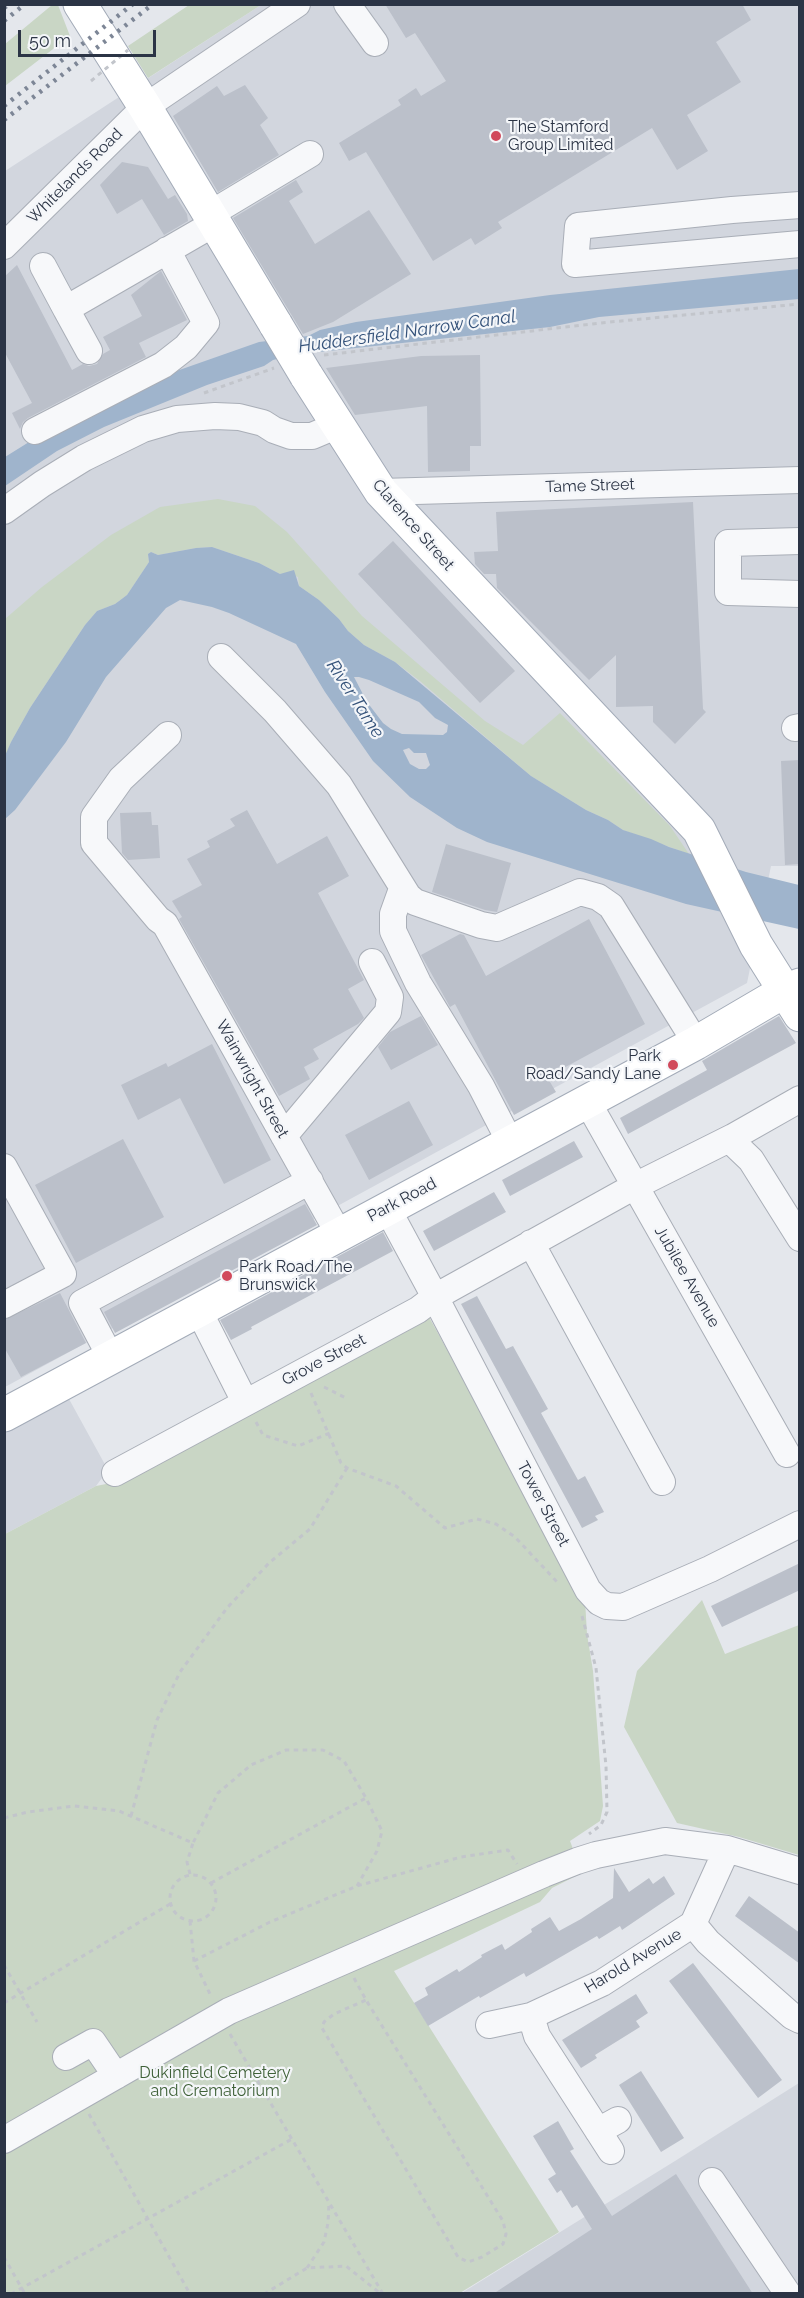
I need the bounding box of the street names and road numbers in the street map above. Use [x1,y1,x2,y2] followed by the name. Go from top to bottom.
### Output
[23,124,127,228] street label: Whitelands Road
[368,475,458,575] street label: Clarence Street
[545,475,635,497] street label: Tame Street
[212,1016,292,1142] street label: Wainwright Street
[364,1174,440,1226] street label: Park Road
[650,1223,724,1331] street label: Jubilee Avenue
[279,1330,369,1390] street label: Grove Street
[513,1458,573,1550] street label: Tower Street
[581,1924,685,1998] street label: Harold Avenue

